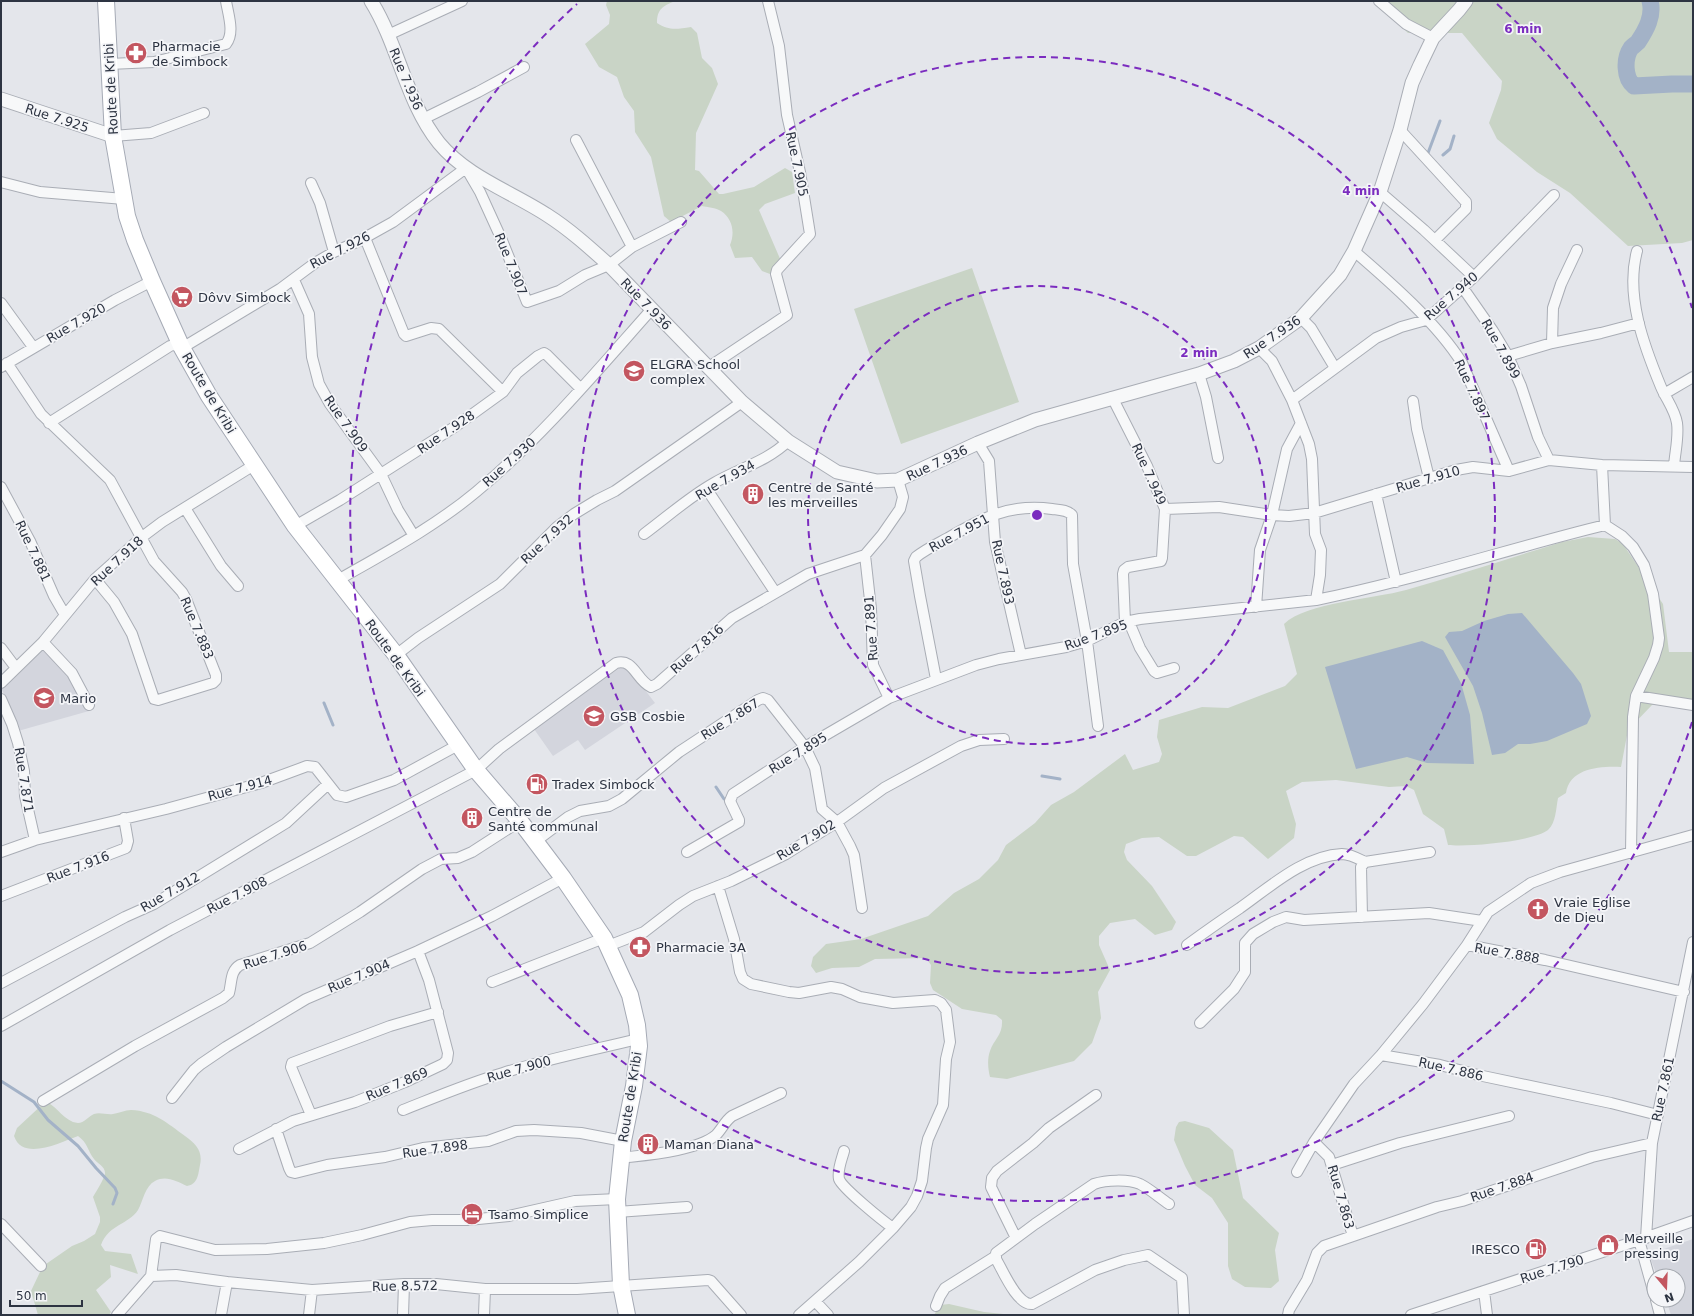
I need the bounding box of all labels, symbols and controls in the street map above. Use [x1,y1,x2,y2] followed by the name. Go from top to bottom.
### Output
[1504,22,1542,36] text: 6 min
[152,39,228,69] place label: Pharmacie de Simbock
[123,40,149,66] pharmacy icon: Pharmacie de Simbock
[101,43,121,135] street label: Route de Kribi
[386,46,426,112] street label: Rue 7.936
[23,101,91,135] street label: Rue 7.925
[783,130,811,198] street label: Rue 7.905
[1342,184,1380,198] text: 4 min
[307,228,373,272] street label: Rue 7.926
[492,231,530,297] street label: Rue 7.907
[1421,269,1481,323] street label: Rue 7.940
[618,275,674,333] street label: Rue 7.936
[169,284,195,310] supermarket icon: Dôvv Simbock
[198,290,291,305] place label: Dôvv Simbock
[44,300,108,346] street label: Rue 7.920
[1240,312,1304,362] street label: Rue 7.936
[1478,316,1524,382] street label: Rue 7.899
[1180,346,1218,360] text: 2 min
[179,350,239,436] street label: Route de Kribi
[650,357,740,387] place label: ELGRA School complex
[1451,357,1493,423] street label: Rue 7.897
[621,358,647,384] school or university icon: ELGRA School complex
[321,393,371,455] street label: Rue 7.909
[414,407,478,457] street label: Rue 7.928
[479,434,539,490] street label: Rue 7.930
[1129,441,1169,507] street label: Rue 7.949
[904,442,970,484] street label: Rue 7.936
[693,457,757,503] street label: Rue 7.934
[1394,463,1462,495] street label: Rue 7.910
[768,480,874,510] place label: Centre de Santé les merveilles
[740,481,766,507] building icon: Centre de Santé les merveilles
[1030,508,1044,522] centre of rings
[518,511,576,567] street label: Rue 7.932
[926,511,992,555] street label: Rue 7.951
[12,518,54,584] street label: Rue 7.881
[88,533,146,589] street label: Rue 7.918
[989,538,1017,606] street label: Rue 7.893
[177,595,217,661] street label: Rue 7.883
[861,595,881,661] street label: Rue 7.891
[362,617,428,699] street label: Route de Kribi
[1062,617,1130,653] street label: Rue 7.895
[667,621,727,677] street label: Rue 7.816
[31,685,57,711] school or university icon: Mario
[60,691,96,706] place label: Mario
[698,695,762,743] street label: Rue 7.867
[581,703,607,729] school or university icon: GSB Cosbie
[610,709,685,724] place label: GSB Cosbie
[766,729,830,777] street label: Rue 7.895
[11,746,37,814] street label: Rue 7.871
[524,771,550,797] fuel station icon: Tradex Simbock
[206,772,274,804] street label: Rue 7.914
[551,777,655,792] place label: Tradex Simbock
[488,804,598,834] place label: Centre de Santé communal
[459,805,485,831] building icon: Centre de Santé communal
[774,817,838,863] street label: Rue 7.902
[44,848,112,886] street label: Rue 7.916
[138,869,202,915] street label: Rue 7.912
[204,873,270,917] street label: Rue 7.908
[1554,895,1630,925] place label: Vraie Eglise de Dieu
[1525,896,1551,922] church icon: Vraie Eglise de Dieu
[627,934,653,960] pharmacy icon: Pharmacie 3A
[241,938,309,972] street label: Rue 7.906
[656,940,746,955] place label: Pharmacie 3A
[1473,940,1541,966] street label: Rue 7.888
[326,956,392,996] street label: Rue 7.904
[615,1051,645,1143] street label: Route de Kribi
[485,1053,553,1085] street label: Rue 7.900
[1417,1054,1485,1084] street label: Rue 7.886
[1649,1055,1677,1123] street label: Rue 7.861
[364,1064,430,1104] street label: Rue 7.869
[635,1131,661,1157] building icon: Maman Diana
[401,1137,469,1161] street label: Rue 7.898
[664,1137,754,1152] place label: Maman Diana
[1325,1163,1357,1231] street label: Rue 7.863
[1468,1169,1536,1205] street label: Rue 7.884
[459,1201,485,1227] hotel icon: Tsamo Simplice
[487,1207,588,1222] place label: Tsamo Simplice
[1624,1231,1683,1261] place label: Merveille pressing
[1595,1232,1621,1258] shop icon: Merveille pressing
[1523,1236,1549,1262] fuel station icon: IRESCO
[1471,1242,1520,1257] place label: IRESCO
[1518,1252,1586,1286] street label: Rue 7.790
[1646,1268,1686,1308] north arrow
[372,1278,438,1294] street label: Rue 8.572
[10,1282,82,1308] scale bar
[16,1289,47,1303] text: 50 m
[1663,1289,1676,1305] text: N

